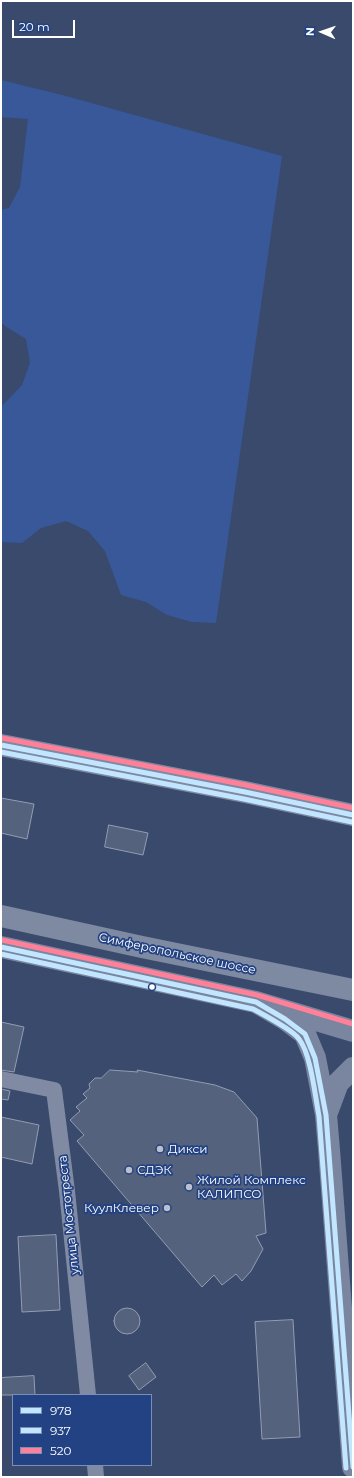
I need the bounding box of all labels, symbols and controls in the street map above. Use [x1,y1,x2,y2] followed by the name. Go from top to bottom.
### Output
[14,12,77,38] scale bar
[302,12,342,52] north arrow
[19,19,50,34] text: 20 m
[303,27,317,36] text: N
[97,930,257,978] street label: Симферопольское шоссе
[147,982,157,992] unlabelled marker
[168,1142,208,1156] place label: Дикси
[155,1144,165,1154] marker: Дикси
[56,1155,82,1275] street label: улица Мостотреста
[137,1163,172,1177] place label: СДЭК
[124,1165,134,1175] marker: СДЭК
[197,1173,306,1201] place label: Жилой Комплекс КАЛИПСО
[184,1182,194,1192] marker: Жилой Комплекс КАЛИПСО
[84,1201,159,1215] place label: КуулКлевер
[162,1203,172,1213] marker: КуулКлевер
[12,1394,152,1466] legend
[50,1403,72,1418] text: 978
[50,1423,71,1438] text: 937
[50,1443,71,1458] text: 520

